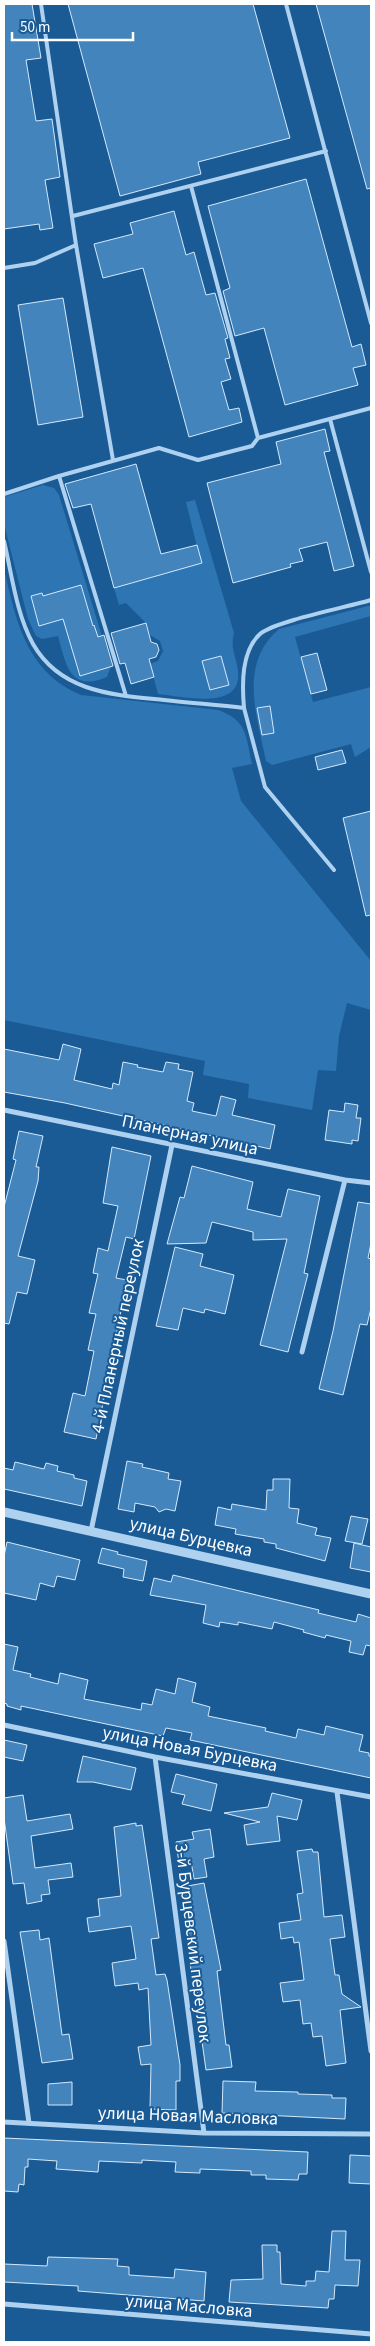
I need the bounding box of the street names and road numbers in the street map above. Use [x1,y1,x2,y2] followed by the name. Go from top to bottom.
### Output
[120,1108,260,1162] street label: Планерная улица
[85,1236,151,1435] street label: 4-й Планерный переулок
[127,1511,255,1563] street label: улица Бурцевка
[100,1720,280,1778] street label: улица Новая Бурцевка
[168,1842,218,2044] street label: 3-й Бурцевский переулок
[98,2100,278,2132] street label: улица Новая Масловка
[124,2288,254,2324] street label: улица Масловка

